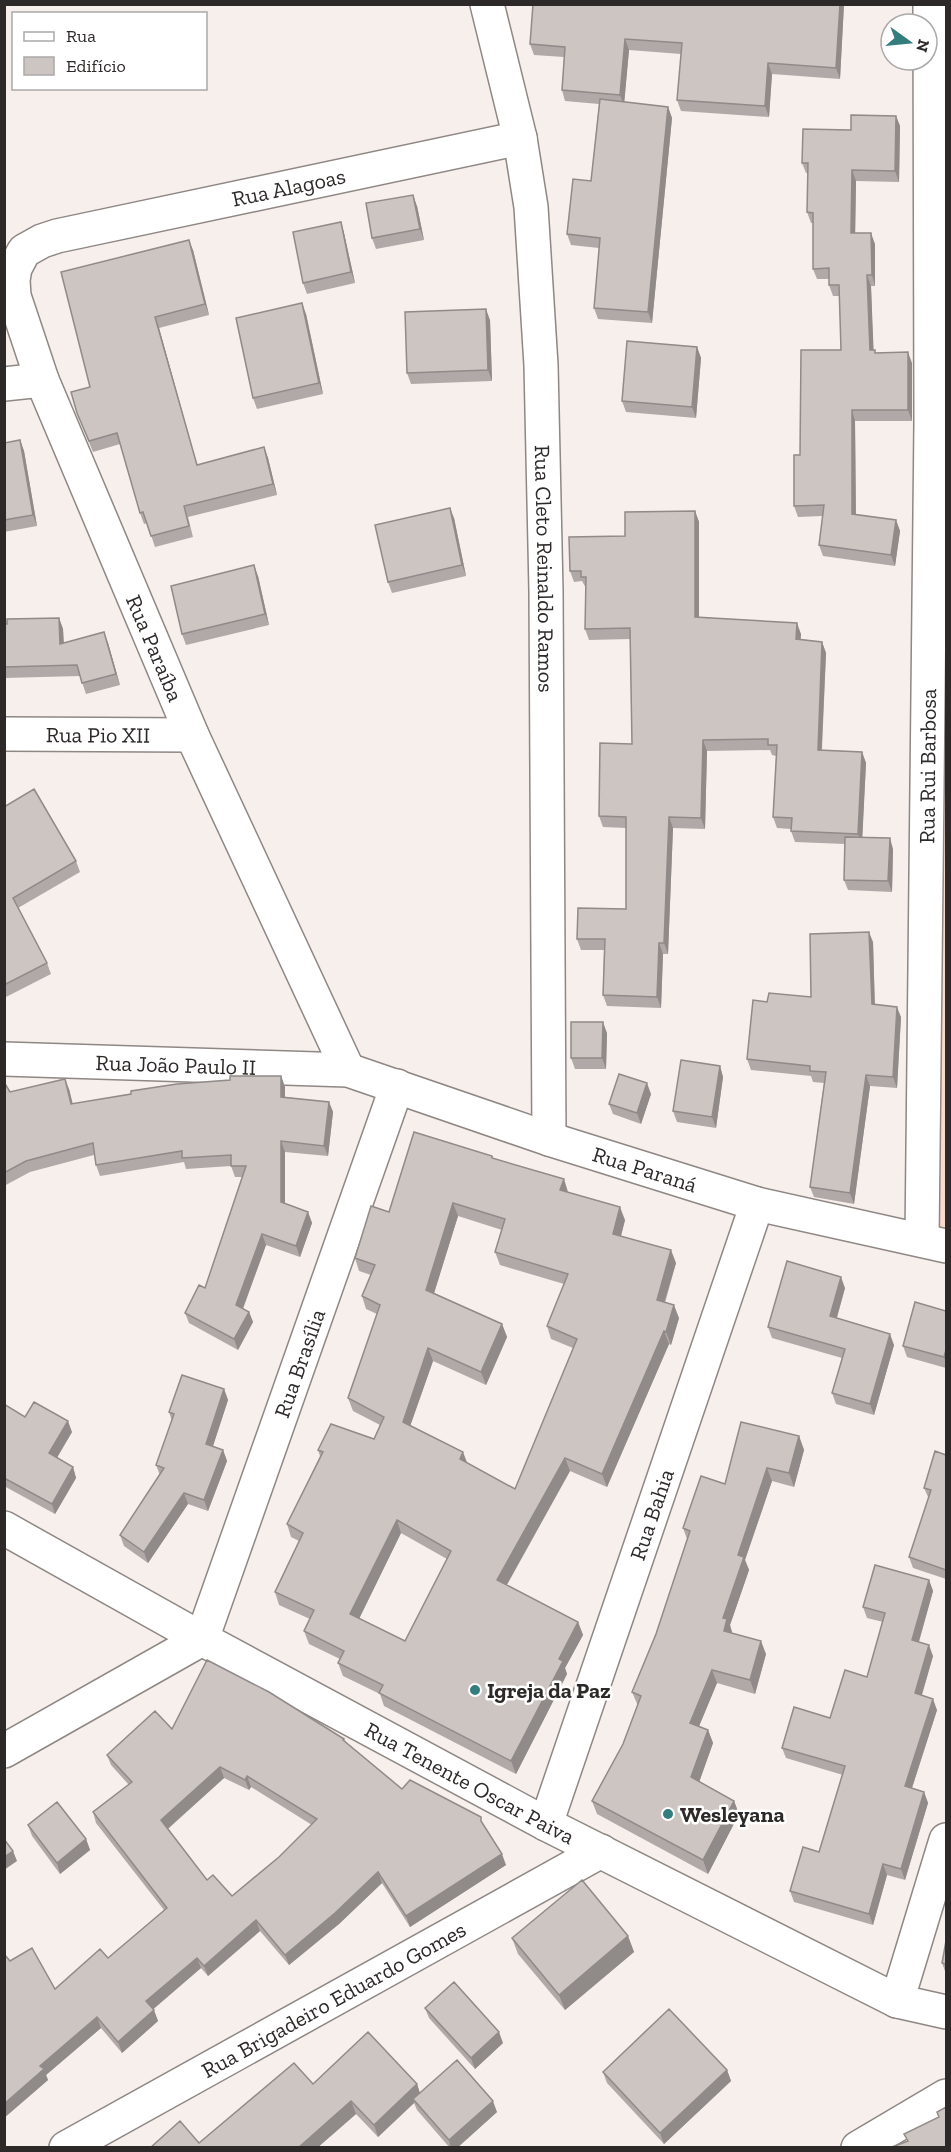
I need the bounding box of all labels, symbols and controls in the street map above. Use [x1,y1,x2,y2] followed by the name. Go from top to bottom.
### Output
[12,12,207,90] legend
[879,12,939,72] north arrow
[66,25,96,47] text: Rua
[912,37,934,54] text: N
[66,55,126,77] text: Edifício
[229,162,348,213] street label: Rua Alagoas
[529,445,560,693] street label: Rua Cleto Reinaldo Ramos
[120,591,189,706] street label: Rua Paraíba
[913,688,942,844] street label: Rua Rui Barbosa
[46,721,150,749] street label: Rua Pio XII
[95,1049,257,1081] street label: Rua João Paulo II
[589,1140,700,1198] street label: Rua Paraná
[268,1305,331,1421] street label: Rua Brasília
[624,1465,680,1564] street label: Rua Bahia
[487,1677,611,1704] place label: Igreja da Paz
[468,1683,482,1697] marker: Igreja da Paz
[360,1716,579,1850] street label: Rua Tenente Oscar Paiva
[680,1801,785,1828] place label: Wesleyana
[661,1807,675,1821] marker: Wesleyana
[197,1916,471,2084] street label: Rua Brigadeiro Eduardo Gomes

